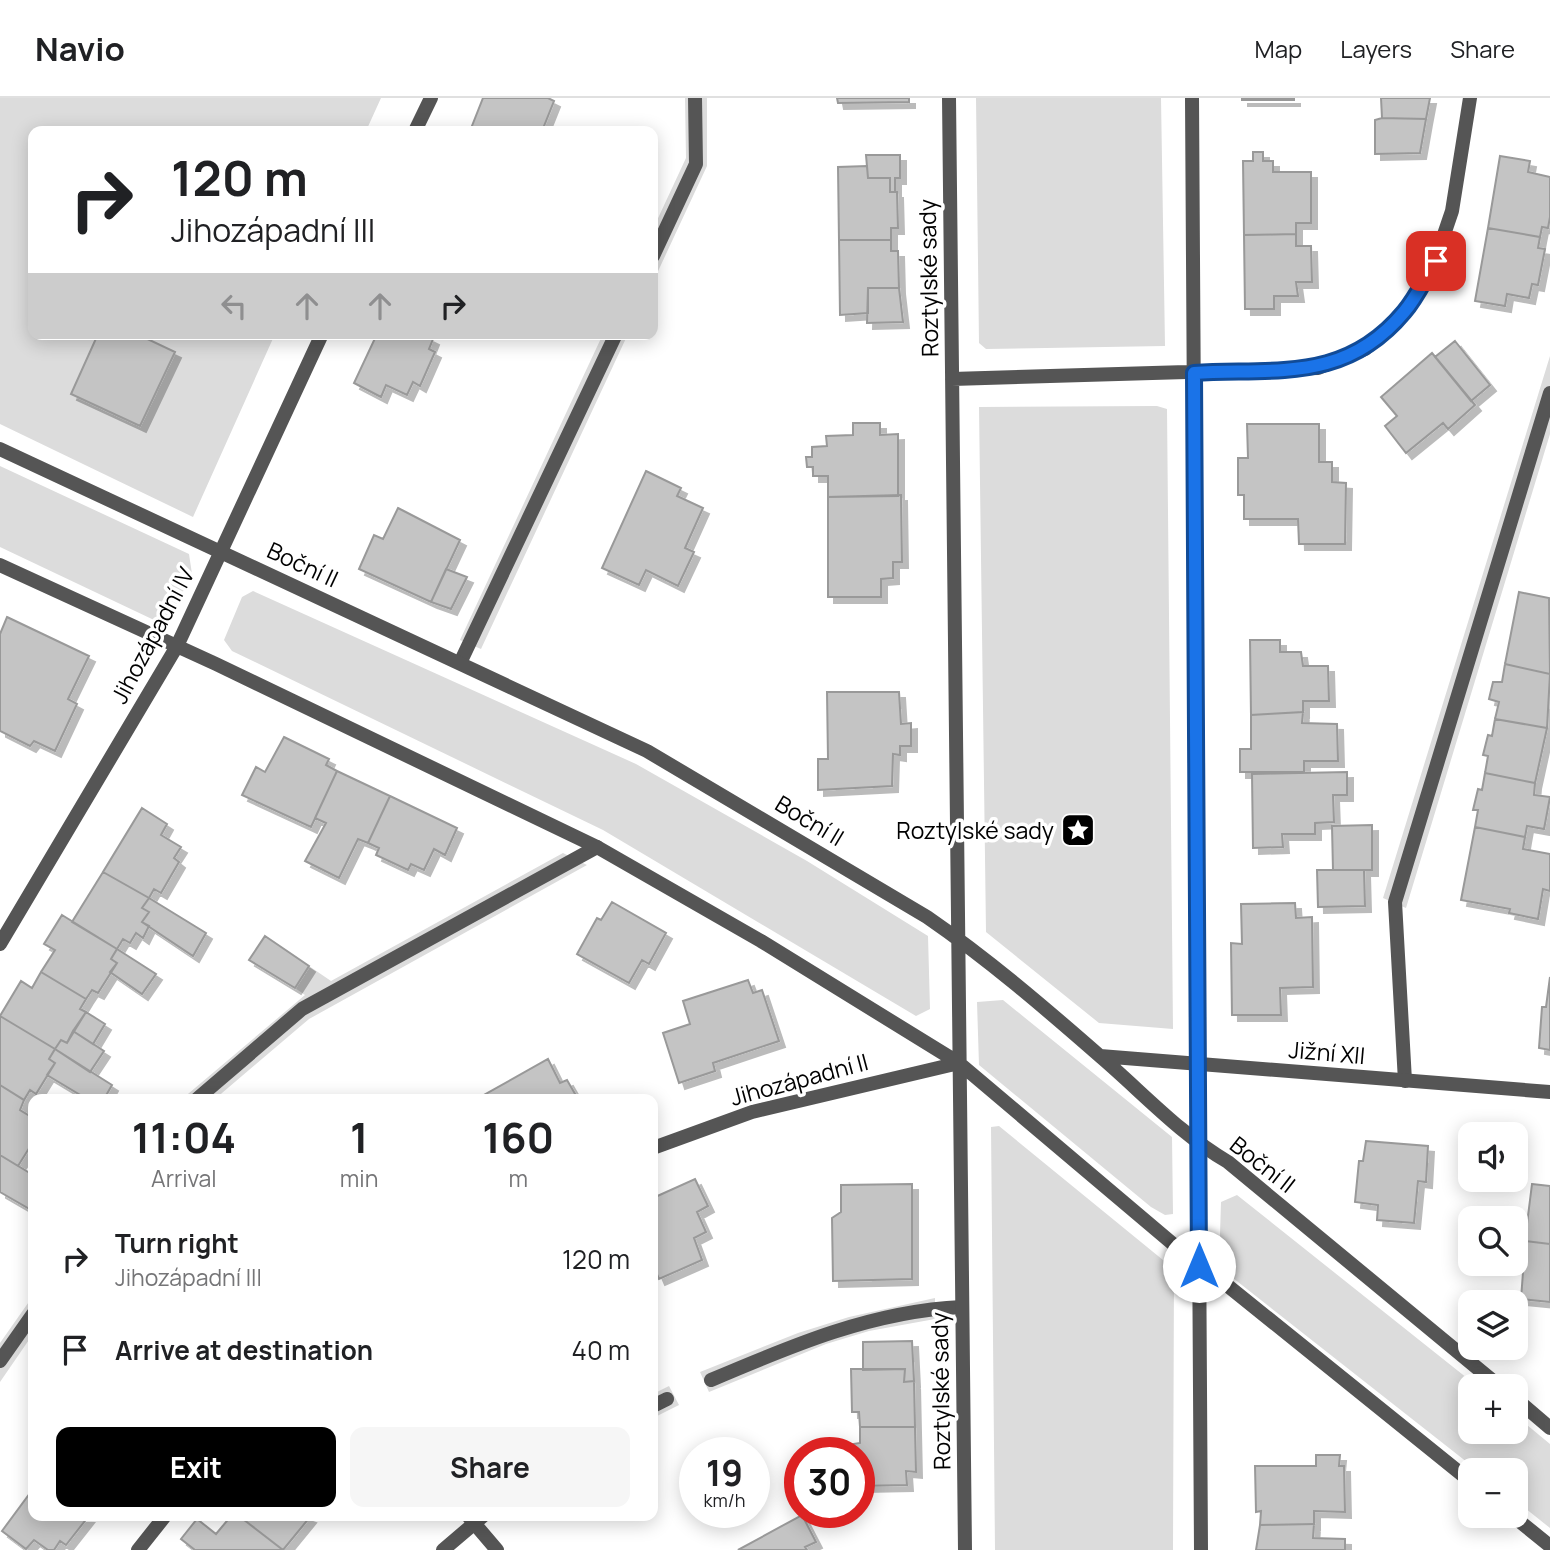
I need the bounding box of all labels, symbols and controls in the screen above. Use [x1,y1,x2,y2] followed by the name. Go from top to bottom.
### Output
[35,26,125,71] text: Navio
[1255,32,1302,65] text: Map
[1340,32,1412,65] text: Layers
[1450,32,1515,65] text: Share
[171,144,308,211] text: 120 m
[56,154,147,245] icon: right
[911,199,945,357] street label: Roztylské sady
[171,208,375,252] text: Jihozápadní III
[1406,231,1466,291] pin
[1417,242,1455,280] icon: arrive
[215,287,253,325] icon: left
[288,287,326,325] icon: ahead
[361,287,399,325] icon: ahead
[434,287,472,325] icon: right
[262,534,344,594] street label: Boční II
[103,561,201,709] street label: Jihozápadní IV
[770,787,850,853] street label: Boční II
[1059,811,1097,849] place icon: Roztylské sady
[896,814,1054,846] place label: Roztylské sady
[1287,1033,1367,1071] street label: Jižní XII
[727,1045,871,1113] street label: Jihozápadní II
[132,1108,236,1166] text: 11:04
[350,1108,368,1166] text: 1
[482,1108,554,1166] text: 160
[1458,1122,1528,1528] map controls
[1458,1122,1528,1192] button: sound
[1224,1128,1302,1200] street label: Boční II
[151,1162,217,1194] text: Arrival
[340,1162,378,1194] text: min
[508,1162,528,1194] text: m
[1458,1206,1528,1276] button: search
[115,1225,239,1261] text: Turn right
[1162,1229,1236,1303] position arrow
[56,1240,94,1278] icon: right
[562,1241,630,1277] text: 120 m
[115,1261,262,1293] text: Jihozápadní III
[1458,1290,1528,1360] button: layers
[923,1312,957,1470] street label: Roztylské sady
[56,1331,94,1369] icon: arrive
[115,1332,373,1368] text: Arrive at destination
[572,1332,630,1368] text: 40 m
[1458,1374,1528,1444] button: +
[56,1427,336,1507] button: Exit
[350,1427,630,1507] button: Share
[784,1437,875,1528] speed limit sign: 30
[706,1449,743,1497] text: 19
[1458,1458,1528,1528] button: −
[704,1488,745,1512] text: km/h

